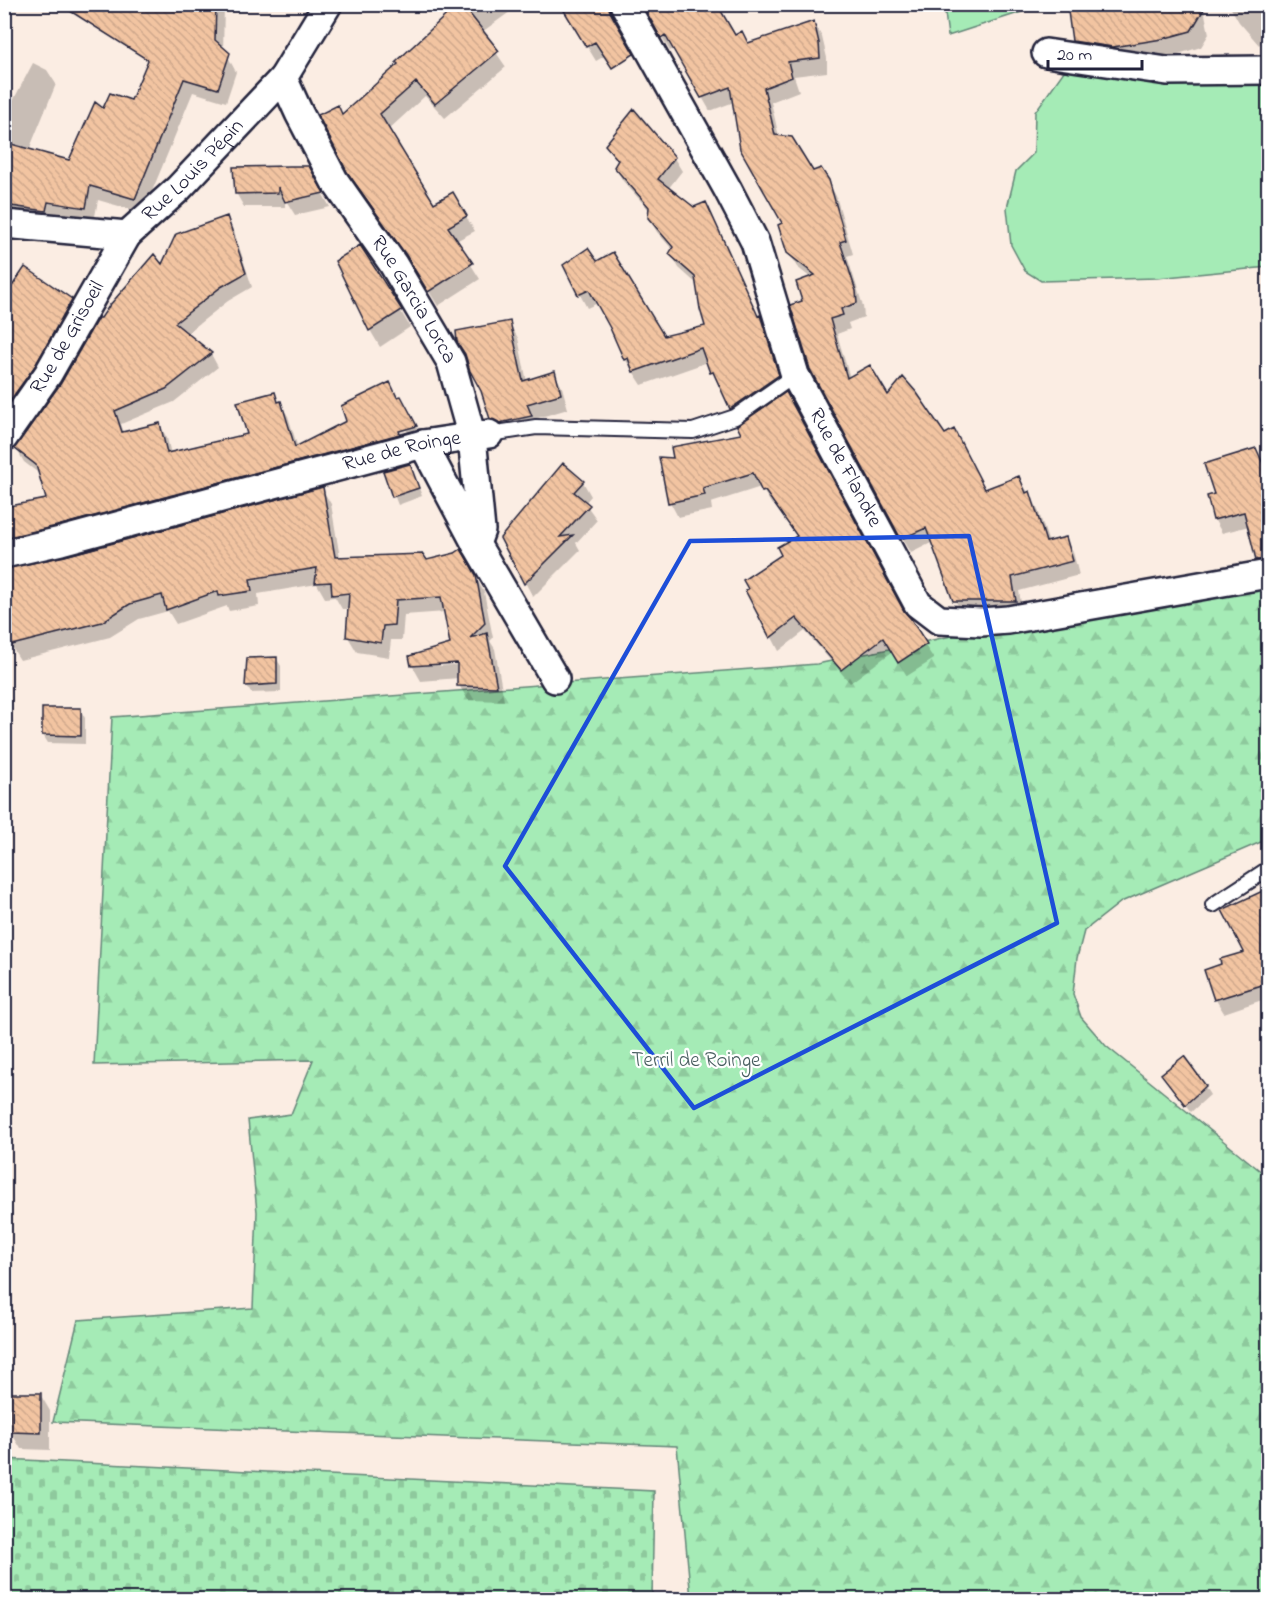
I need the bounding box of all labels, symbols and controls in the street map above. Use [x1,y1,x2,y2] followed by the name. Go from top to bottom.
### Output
[1048,33,1142,71] scale bar
[1057,43,1092,69] text: 20 m
[136,113,252,229] street label: Rue Louis Pépin
[363,230,464,369] street label: Rue Garcia Lorca
[23,276,113,401] street label: Rue de Grisoeil
[801,403,889,533] street label: Rue de Flandre
[340,423,463,480] street label: Rue de Roinge
[631,1046,761,1078] park label: Terril de Roinge

